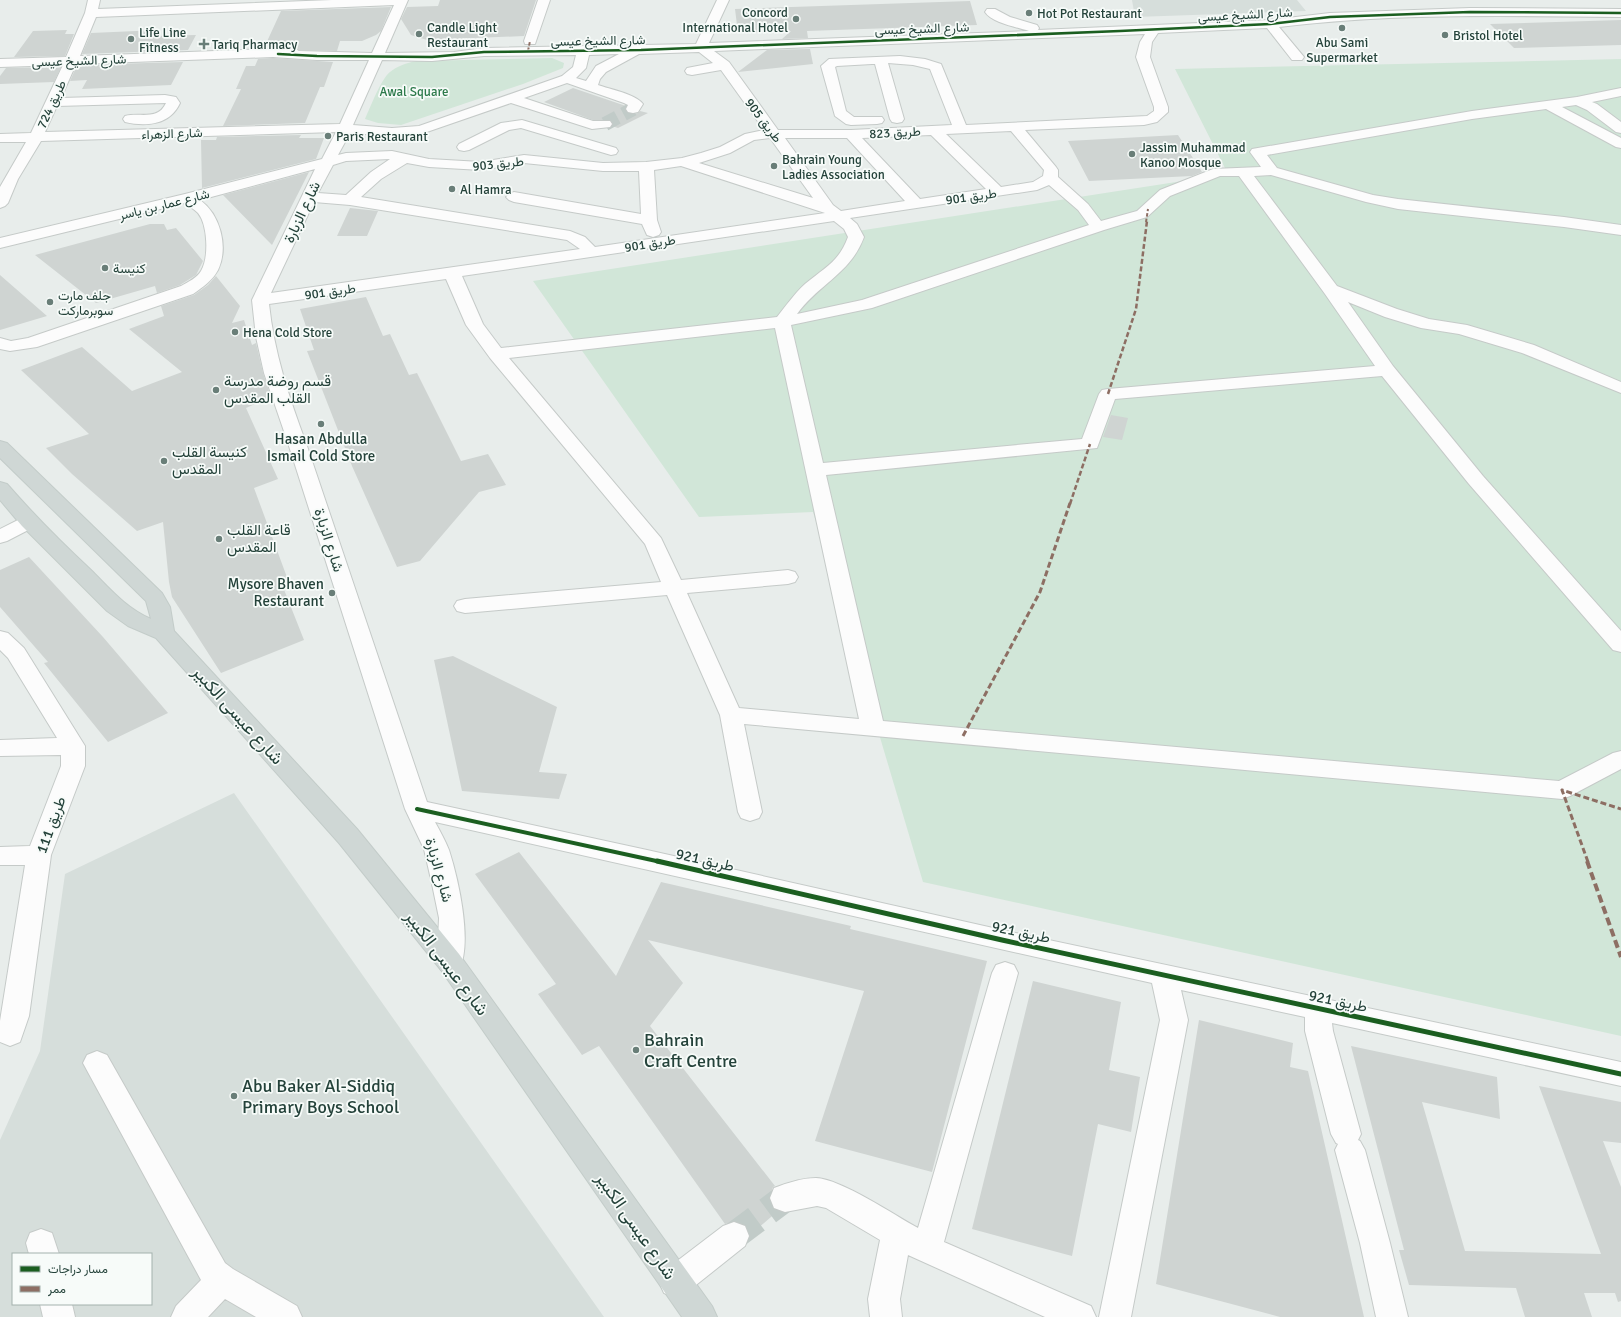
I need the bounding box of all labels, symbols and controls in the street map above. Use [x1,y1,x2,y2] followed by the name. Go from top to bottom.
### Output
[682,5,788,36] place label: Concord International Hotel
[1197,5,1293,26] street label: شارع الشيخ عيسى
[1037,6,1142,22] place label: Hot Pot Restaurant
[1024,8,1034,18] marker: Hot Pot Restaurant
[791,14,801,24] marker: Concord International Hotel
[874,19,970,40] street label: شارع الشيخ عيسى
[427,20,497,51] place label: Candle Light Restaurant
[1337,23,1347,33] marker: Abu Sami Supermarket
[139,25,186,56] place label: Life Line Fitness
[1453,28,1523,44] place label: Bristol Hotel
[414,29,424,39] marker: Candle Light Restaurant
[1440,30,1450,40] marker: Bristol Hotel
[550,32,646,51] street label: شارع الشيخ عيسى
[126,34,136,44] marker: Life Line Fitness
[1306,35,1378,66] place label: Abu Sami Supermarket
[212,37,297,53] place label: Tariq Pharmacy
[199,39,209,49] marker: Tariq Pharmacy
[31,51,127,72] street label: شارع الشيخ عيسى
[34,78,70,131] street label: طريق 724
[379,84,449,100] park label: Awal Square
[741,95,785,146] street label: طريق 905
[869,124,921,142] street label: طريق 823
[141,125,203,144] street label: شارع الزهراء
[336,129,428,145] place label: Paris Restaurant
[323,131,333,141] marker: Paris Restaurant
[1140,140,1246,171] place label: Jassim Muhammad Kanoo Mosque
[1127,149,1137,159] marker: Jassim Muhammad Kanoo Mosque
[782,152,885,183] place label: Bahrain Young Ladies Association
[472,153,525,175] street label: طريق 903
[769,161,779,171] marker: Bahrain Young Ladies Association
[280,178,326,247] street label: شارع الزبارة
[460,182,512,198] place label: Al Hamra
[447,184,457,194] marker: Al Hamra
[945,185,998,208] street label: طريق 901
[116,186,211,225] street label: شارع عمار بن ياسر
[623,232,677,256] street label: طريق 901
[113,261,146,277] place label: كنيسة
[100,263,110,273] marker: كنيسة
[304,280,357,303] street label: طريق 901
[58,288,113,319] place label: جلف مارت سوبرماركت
[45,297,55,307] marker: جلف مارت سوبرماركت
[243,325,332,341] place label: Hena Cold Store
[230,327,240,337] marker: Hena Cold Store
[224,372,331,408] place label: قسم روضة مدرسة القلب المقدس
[211,385,221,395] marker: قسم روضة مدرسة القلب المقدس
[316,419,326,429] marker: Hasan Abdulla Ismail Cold Store
[267,430,375,465] place label: Hasan Abdulla Ismail Cold Store
[172,443,247,479] place label: كنيسة القلب المقدس
[159,456,169,466] marker: كنيسة القلب المقدس
[308,506,348,575] street label: شارع الزبارة
[227,521,291,557] place label: قاعة القلب المقدس
[214,534,224,544] marker: قاعة القلب المقدس
[228,575,324,610] place label: Mysore Bhaven Restaurant
[327,588,337,598] marker: Mysore Bhaven Restaurant
[186,660,288,770] street label: شارع عيسى الكبير
[32,794,71,856] street label: طريق 111
[419,836,457,905] street label: شارع الزبارة
[674,845,736,876] street label: طريق 921
[399,905,494,1020] street label: شارع عيسى الكبير
[990,917,1052,948] street label: طريق 921
[1307,986,1369,1017] street label: طريق 921
[644,1029,737,1072] place label: Bahrain Craft Centre
[631,1045,641,1055] marker: Bahrain Craft Centre
[242,1075,399,1118] place label: Abu Baker Al-Siddiq Primary Boys School
[229,1091,239,1101] marker: Abu Baker Al-Siddiq Primary Boys School
[590,1167,681,1284] street label: شارع عيسى الكبير
[12,1253,152,1305] legend
[48,1262,108,1277] text: مسار دراجات
[47,1282,66,1297] text: ممر

